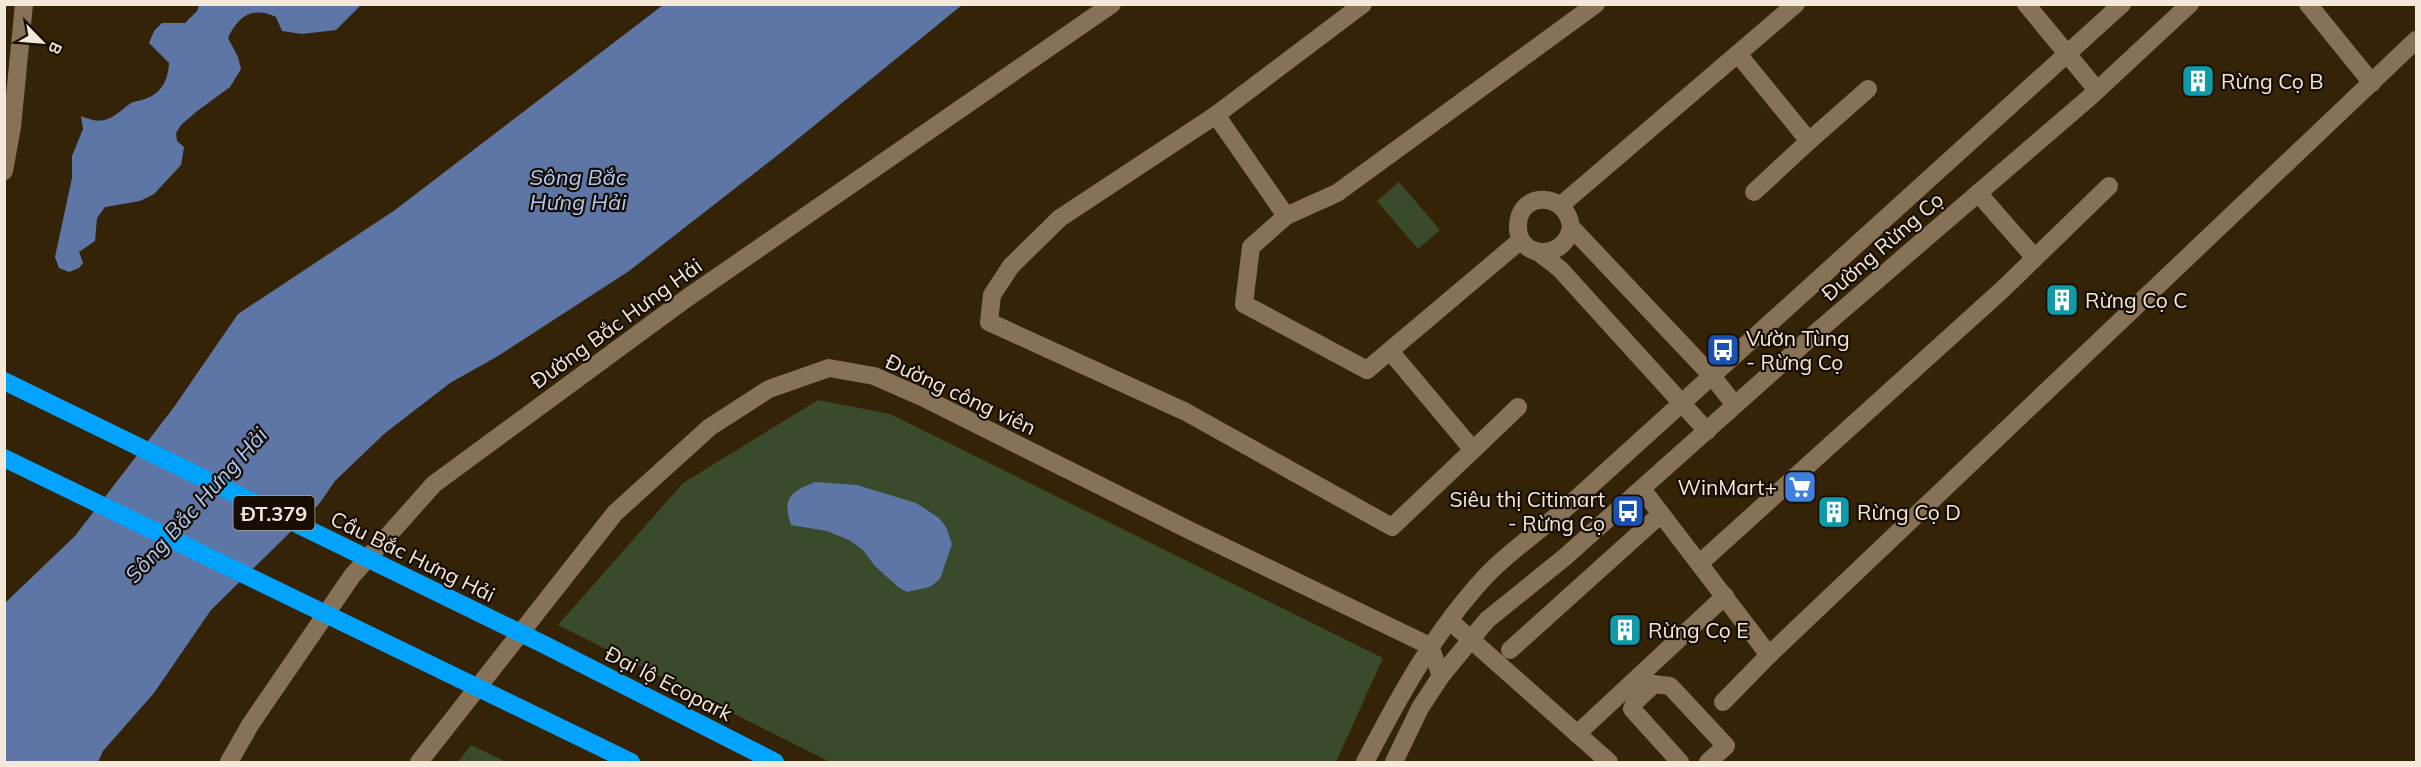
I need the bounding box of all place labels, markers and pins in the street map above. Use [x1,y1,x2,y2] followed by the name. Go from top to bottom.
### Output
[2180,63,2216,99] building icon: Rừng Cọ B
[2221,68,2324,94] place label: Rừng Cọ B
[2044,282,2080,318] building icon: Rừng Cọ C
[2085,287,2188,313] place label: Rừng Cọ C
[1746,325,1850,375] place label: Vườn Tùng - Rừng Cọ
[1705,332,1741,368] bus stop icon: Vườn Tùng - Rừng Cọ
[1782,469,1818,505] supermarket icon: WinMart+
[1678,474,1777,500] place label: WinMart+
[1449,486,1605,536] place label: Siêu thị Citimart - Rừng Cọ
[1610,493,1646,529] bus stop icon: Siêu thị Citimart - Rừng Cọ
[1816,494,1852,530] building icon: Rừng Cọ D
[1857,499,1961,525] place label: Rừng Cọ D
[1607,612,1643,648] building icon: Rừng Cọ E
[1648,617,1749,643] place label: Rừng Cọ E

